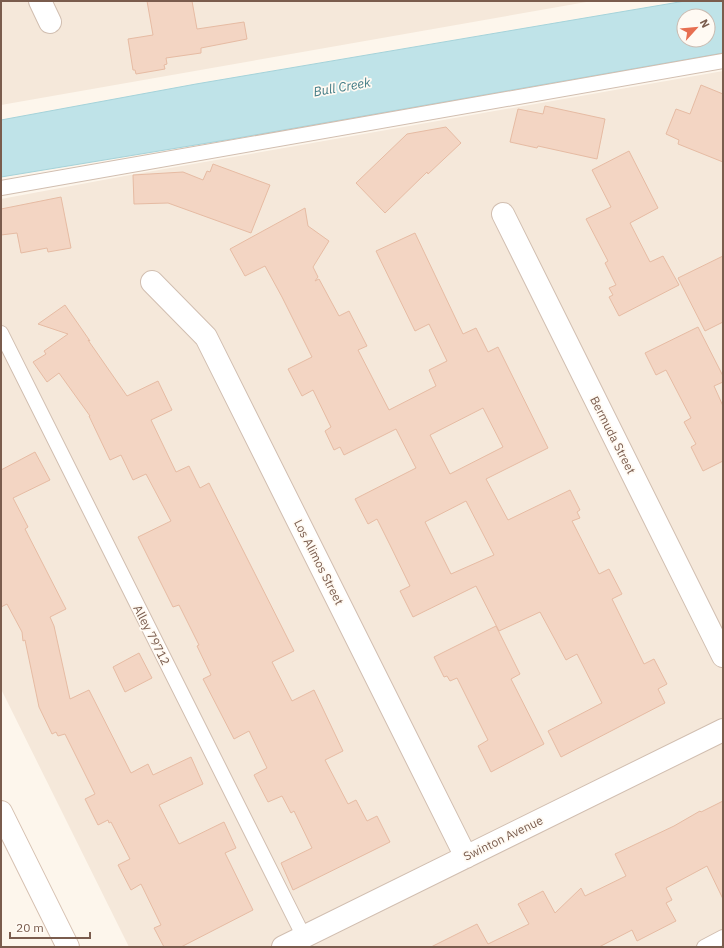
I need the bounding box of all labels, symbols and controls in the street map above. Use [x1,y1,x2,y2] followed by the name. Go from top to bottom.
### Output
[676,8,716,48] north arrow
[697,17,713,30] text: N
[312,74,372,100] water label: Bull Creek
[587,394,639,476] street label: Bermuda Street
[291,517,347,607] street label: Los Alimos Street
[130,602,174,668] street label: Alley 79712
[461,812,546,864] street label: Swinton Avenue
[10,914,90,940] scale bar
[16,920,44,935] text: 20 m

